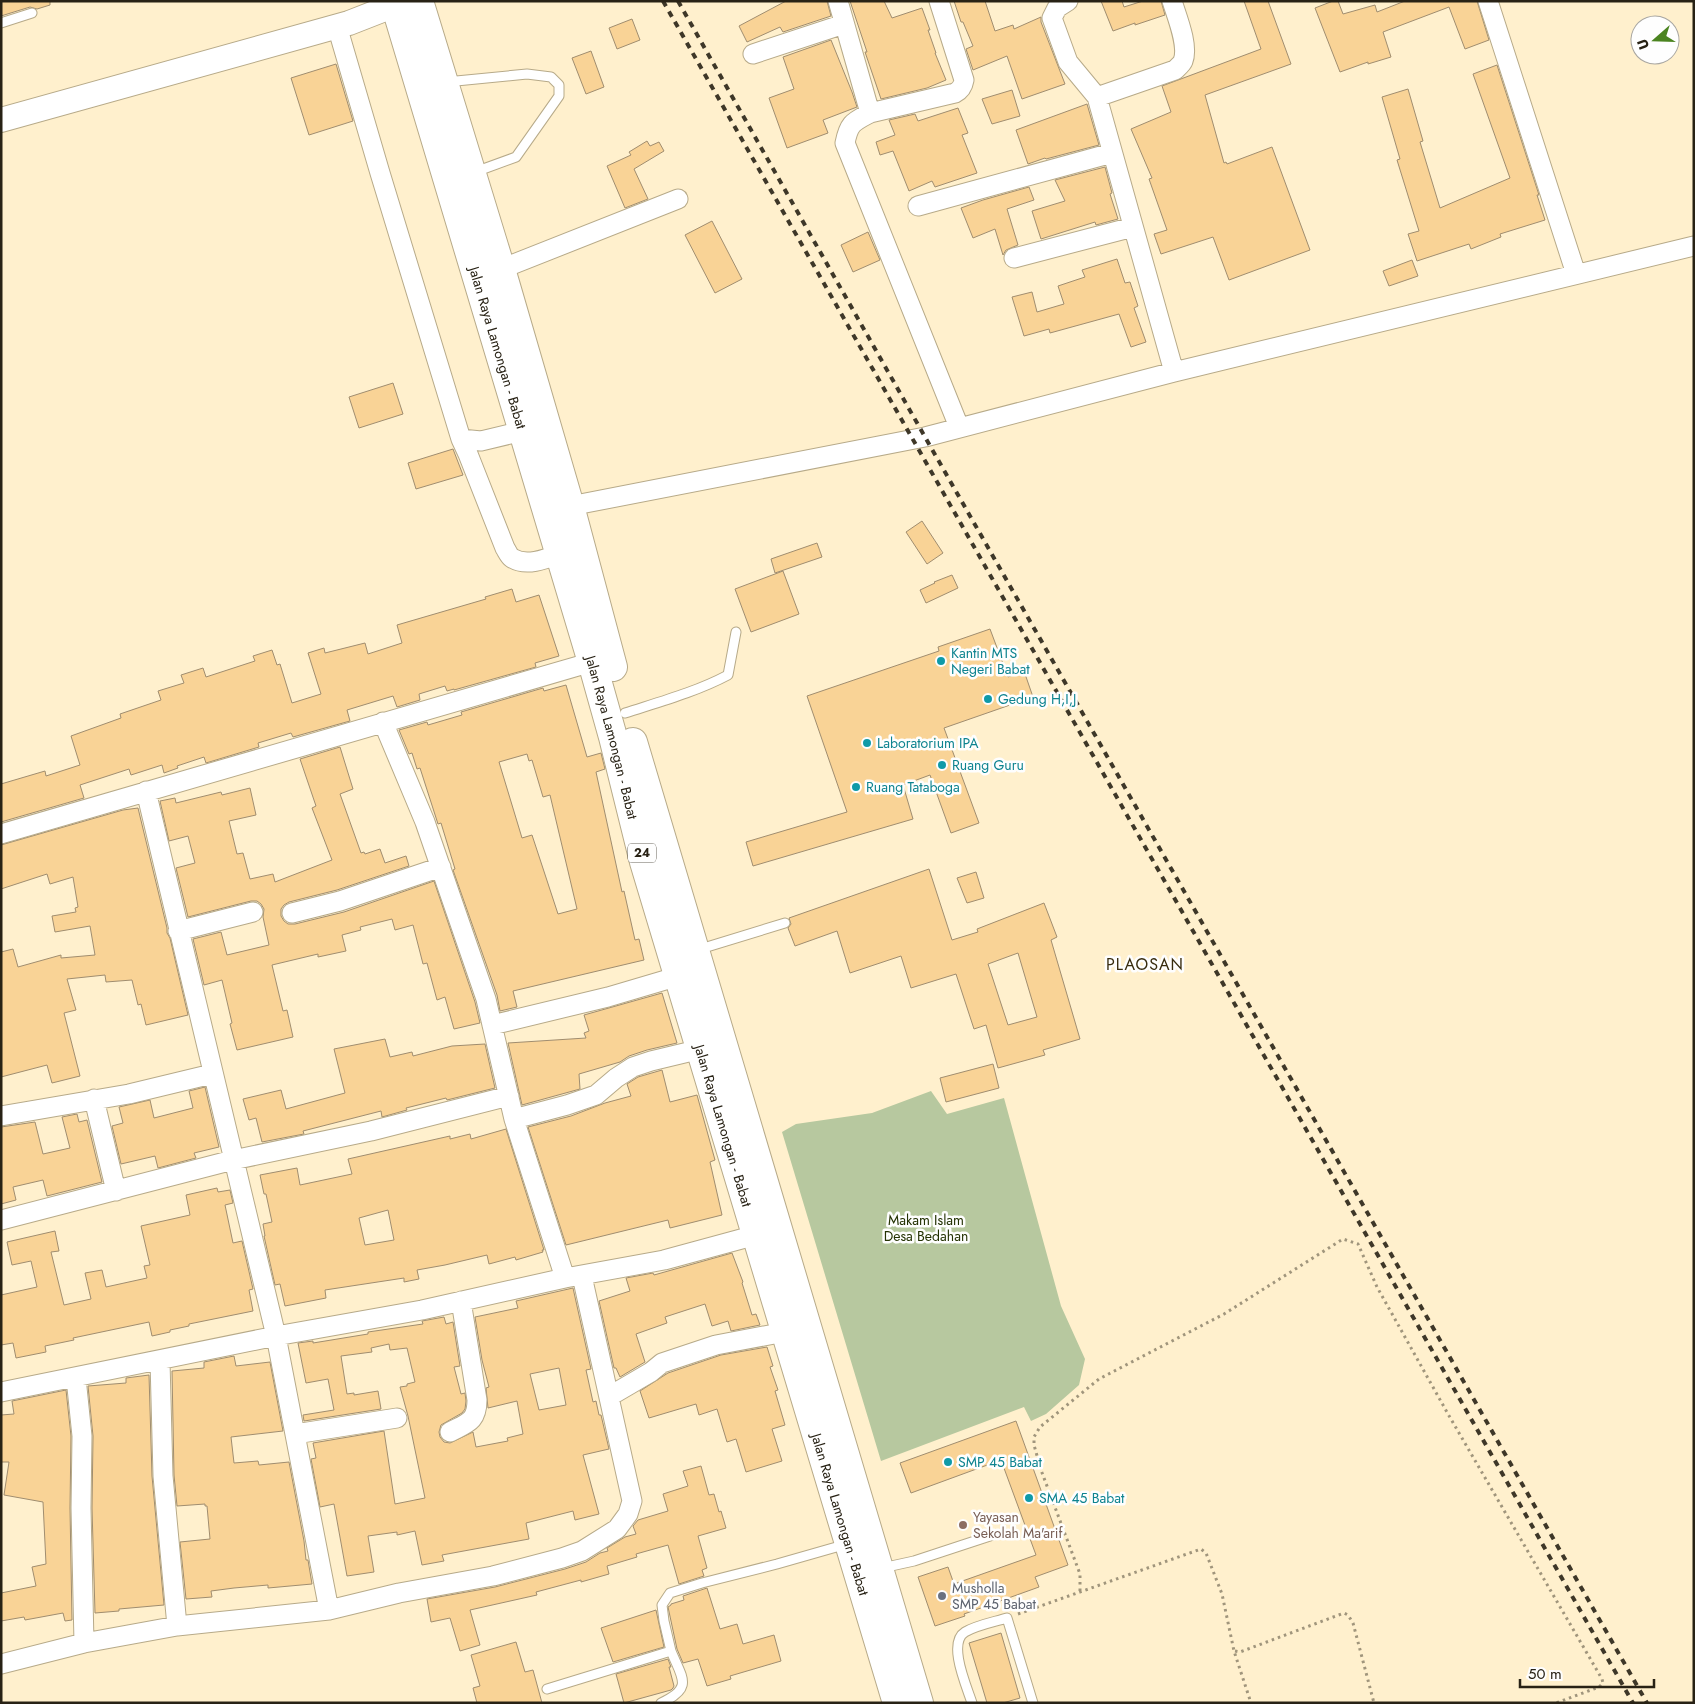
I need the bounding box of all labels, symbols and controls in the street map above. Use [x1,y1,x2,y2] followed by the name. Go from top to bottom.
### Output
[1630,15,1680,65] north arrow
[1632,36,1654,52] text: U
[464,262,532,432] street label: Jalan Raya Lamongan - Babat
[951,643,1030,679] place label: Kantin MTS Negeri Babat
[580,651,643,822] street label: Jalan Raya Lamongan - Babat
[935,655,947,667] marker: Kantin MTS Negeri Babat
[998,689,1076,709] place label: Gedung H,I,J
[982,693,994,705] marker: Gedung H,I,J
[877,733,979,753] place label: Laboratorium IPA
[861,737,873,749] marker: Laboratorium IPA
[952,755,1024,775] place label: Ruang Guru
[936,759,948,771] marker: Ruang Guru
[866,777,960,797] place label: Ruang Tataboga
[850,781,862,793] marker: Ruang Tataboga
[628,844,656,862] road number: 24
[1106,953,1184,976] district label: PLAOSAN
[689,1040,757,1210] street label: Jalan Raya Lamongan - Babat
[884,1210,968,1246] park label: Makam Islam Desa Bedahan
[806,1429,874,1599] street label: Jalan Raya Lamongan - Babat
[958,1452,1042,1472] place label: SMP 45 Babat
[942,1456,954,1468] marker: SMP 45 Babat
[1039,1488,1125,1508] place label: SMA 45 Babat
[1023,1492,1035,1504] marker: SMA 45 Babat
[973,1507,1063,1543] place label: Yayasan Sekolah Ma'arif
[957,1519,969,1531] marker: Yayasan Sekolah Ma'arif
[952,1578,1036,1614] place label: Musholla SMP 45 Babat
[936,1590,948,1602] marker: Musholla SMP 45 Babat
[1520,1656,1654,1688] scale bar
[1528,1663,1562,1685] text: 50 m

